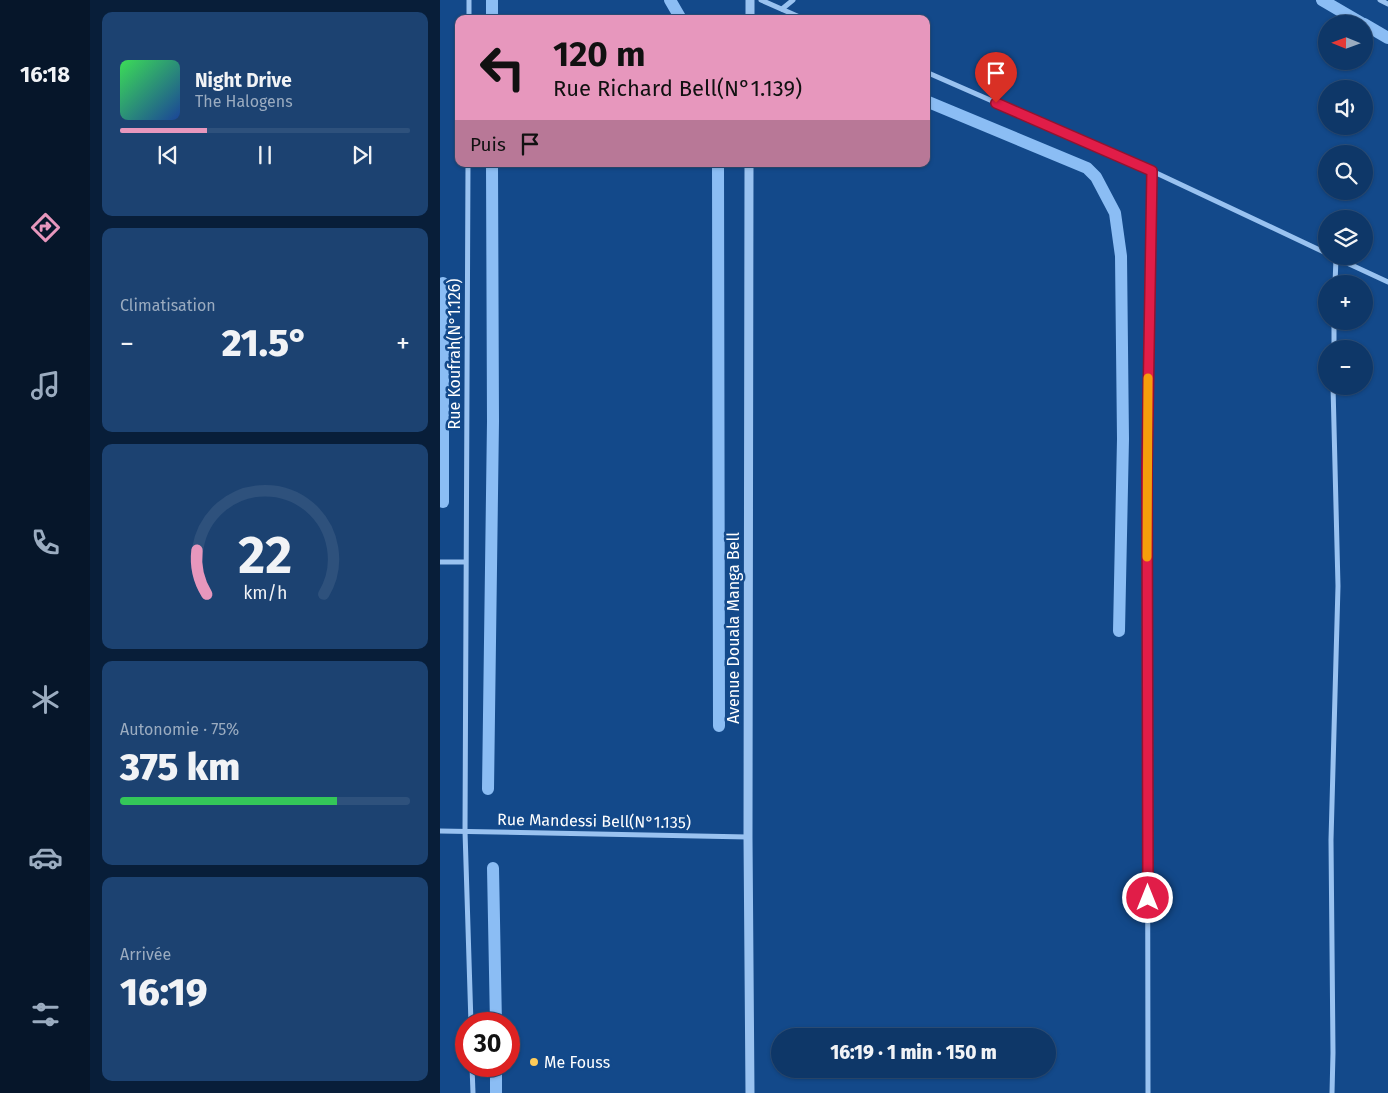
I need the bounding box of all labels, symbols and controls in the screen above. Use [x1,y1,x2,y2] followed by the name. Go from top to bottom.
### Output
[1318,15,1372,70] north arrow
[1318,15,1373,395] map controls
[553,33,646,75] text: 120 m
[470,35,535,100] icon: left
[975,52,1017,103] pin
[982,59,1010,87] icon: arrive
[20,61,70,88] text: 16:18
[195,69,292,92] text: Night Drive
[553,75,802,102] text: Rue Richard Bell(N°1.139)
[1318,80,1373,135] button: sound
[195,92,293,111] text: The Halogens
[516,130,544,158] icon: arrive
[470,133,506,156] text: Puis
[154,141,182,169] icon: previous
[251,141,279,169] icon: pause
[348,141,376,169] icon: next
[1318,145,1373,200] button: search
[28,210,63,245] icon: directions
[1318,210,1373,265] button: layers
[1318,275,1373,330] button: +
[445,278,464,430] street label: Rue Koufrah(N°1.126)
[120,296,216,315] text: Climatisation
[222,320,308,366] text: 21.5°
[120,327,134,360] text: −
[396,327,410,360] text: +
[1318,340,1373,395] button: −
[28,368,63,403] icon: music
[238,524,292,587] text: 22
[28,525,63,560] icon: phone
[724,532,743,724] street label: Avenue Douala Manga Bell
[243,582,287,604] text: km/h
[28,682,63,717] icon: climate
[120,720,239,739] text: Autonomie · 75%
[120,744,240,790] text: 375 km
[497,810,691,832] street label: Rue Mandessi Bell(N°1.135)
[28,840,63,875] icon: car
[1121,871,1173,923] position arrow
[120,945,171,964] text: Arrivée
[120,969,207,1015] text: 16:19
[28,997,63,1032] icon: filters
[455,1012,520,1077] speed limit sign: 30
[830,1041,997,1064] text: 16:19 · 1 min · 150 m
[544,1053,610,1072] place label: Me Fouss
[528,1056,540,1068] marker: Me Fouss

